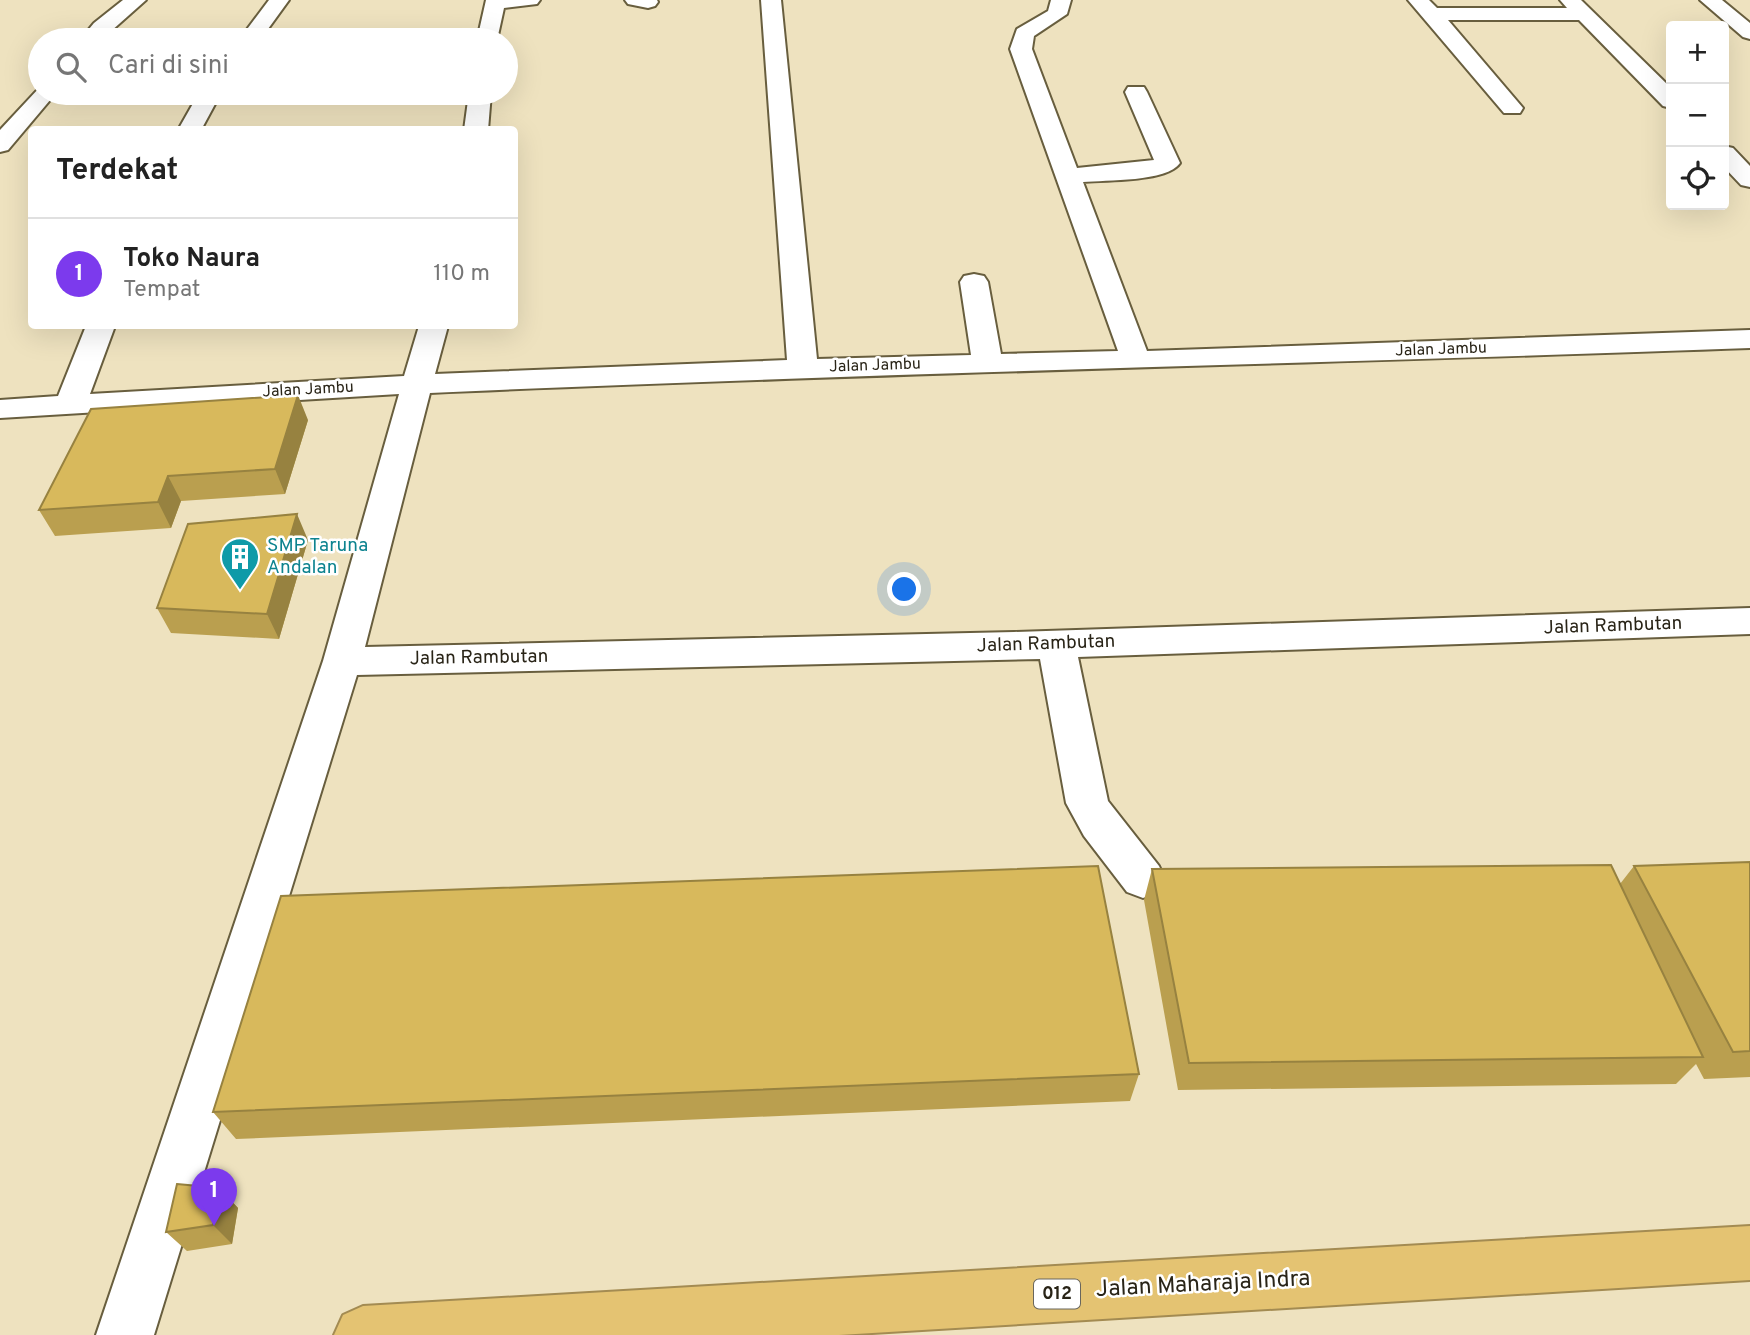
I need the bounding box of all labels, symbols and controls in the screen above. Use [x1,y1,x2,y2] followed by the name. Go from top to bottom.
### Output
[1666,21,1729,210] map controls
[1666,21,1729,84] button: +
[28,28,518,105] search box
[52,48,90,86] icon: search
[108,50,229,83] text: Cari di sini
[1666,84,1729,147] button: −
[1666,147,1729,210] button: locate
[56,153,178,190] text: Terdekat
[123,243,260,276] text: Toko Naura
[74,260,84,289] text: 1
[433,260,490,289] text: 110 m
[123,276,201,305] text: Tempat
[1395,338,1487,362] street label: Jalan Jambu
[829,354,921,378] street label: Jalan Jambu
[262,378,354,402] street label: Jalan Jambu
[267,534,368,580] place label: SMP Taruna Andalan
[219,536,261,591] building icon: SMP Taruna Andalan
[887,572,921,606] your location
[1543,612,1683,640] street label: Jalan Rambutan
[976,630,1116,658] street label: Jalan Rambutan
[409,645,549,671] street label: Jalan Rambutan
[191,1168,237,1226] pin: 1
[1095,1265,1311,1305] street label: Jalan Maharaja Indra
[1034,1280,1080,1308] road number: 012

